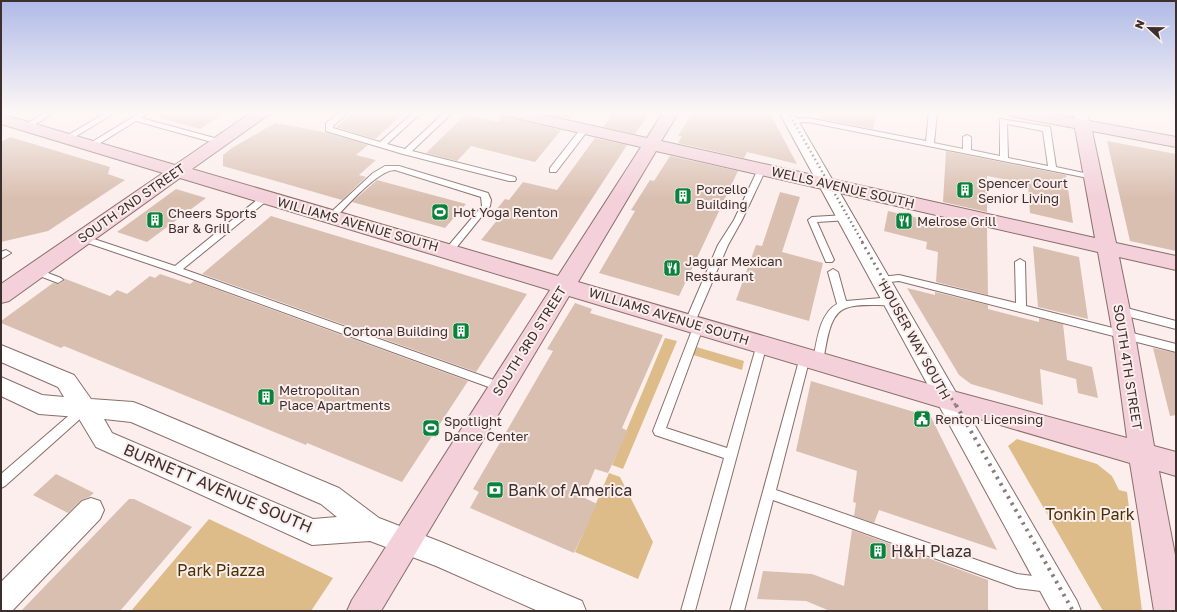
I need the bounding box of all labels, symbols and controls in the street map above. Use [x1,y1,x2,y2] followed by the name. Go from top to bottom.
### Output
[1129,8,1169,48] north arrow
[1132,18,1147,30] text: N
[74,160,188,246] street label: SOUTH 2ND STREET
[770,163,916,211] street label: WELLS AVENUE SOUTH
[978,175,1068,206] place label: Spencer Court Senior Living
[955,180,975,200] building icon: Spencer Court Senior Living
[696,181,748,212] place label: Porcello Building
[673,186,693,206] building icon: Porcello Building
[276,193,440,255] street label: WILLIAMS AVENUE SOUTH
[430,202,450,222] sports icon: Hot Yoga Renton
[453,204,558,220] place label: Hot Yoga Renton
[168,205,257,236] place label: Cheers Sports Bar & Grill
[145,210,165,230] building icon: Cheers Sports Bar & Grill
[894,211,914,231] restaurant icon: Melrose Grill
[917,213,996,229] place label: Melrose Grill
[685,253,783,284] place label: Jaguar Mexican Restaurant
[662,258,682,278] restaurant icon: Jaguar Mexican Restaurant
[876,278,954,402] street label: HOUSER WAY SOUTH
[489,283,569,399] street label: SOUTH 3RD STREET
[587,284,751,348] street label: WILLIAMS AVENUE SOUTH
[1110,303,1146,431] street label: SOUTH 4TH STREET
[451,321,471,341] building icon: Cortona Building
[343,323,448,339] place label: Cortona Building
[279,382,391,413] place label: Metropolitan Place Apartments
[256,387,276,407] building icon: Metropolitan Place Apartments
[912,409,932,429] public building icon: Renton Licensing
[935,411,1043,427] place label: Renton Licensing
[444,413,528,444] place label: Spotlight Dance Center
[421,418,441,438] sports icon: Spotlight Dance Center
[121,439,315,537] street label: BURNETT AVENUE SOUTH
[485,480,505,500] bank icon: Bank of America
[508,480,632,500] place label: Bank of America
[1045,504,1135,524] park label: Tonkin Park
[868,541,888,561] building icon: H&H Plaza
[891,541,972,561] place label: H&H Plaza
[177,560,265,580] park label: Park Piazza

